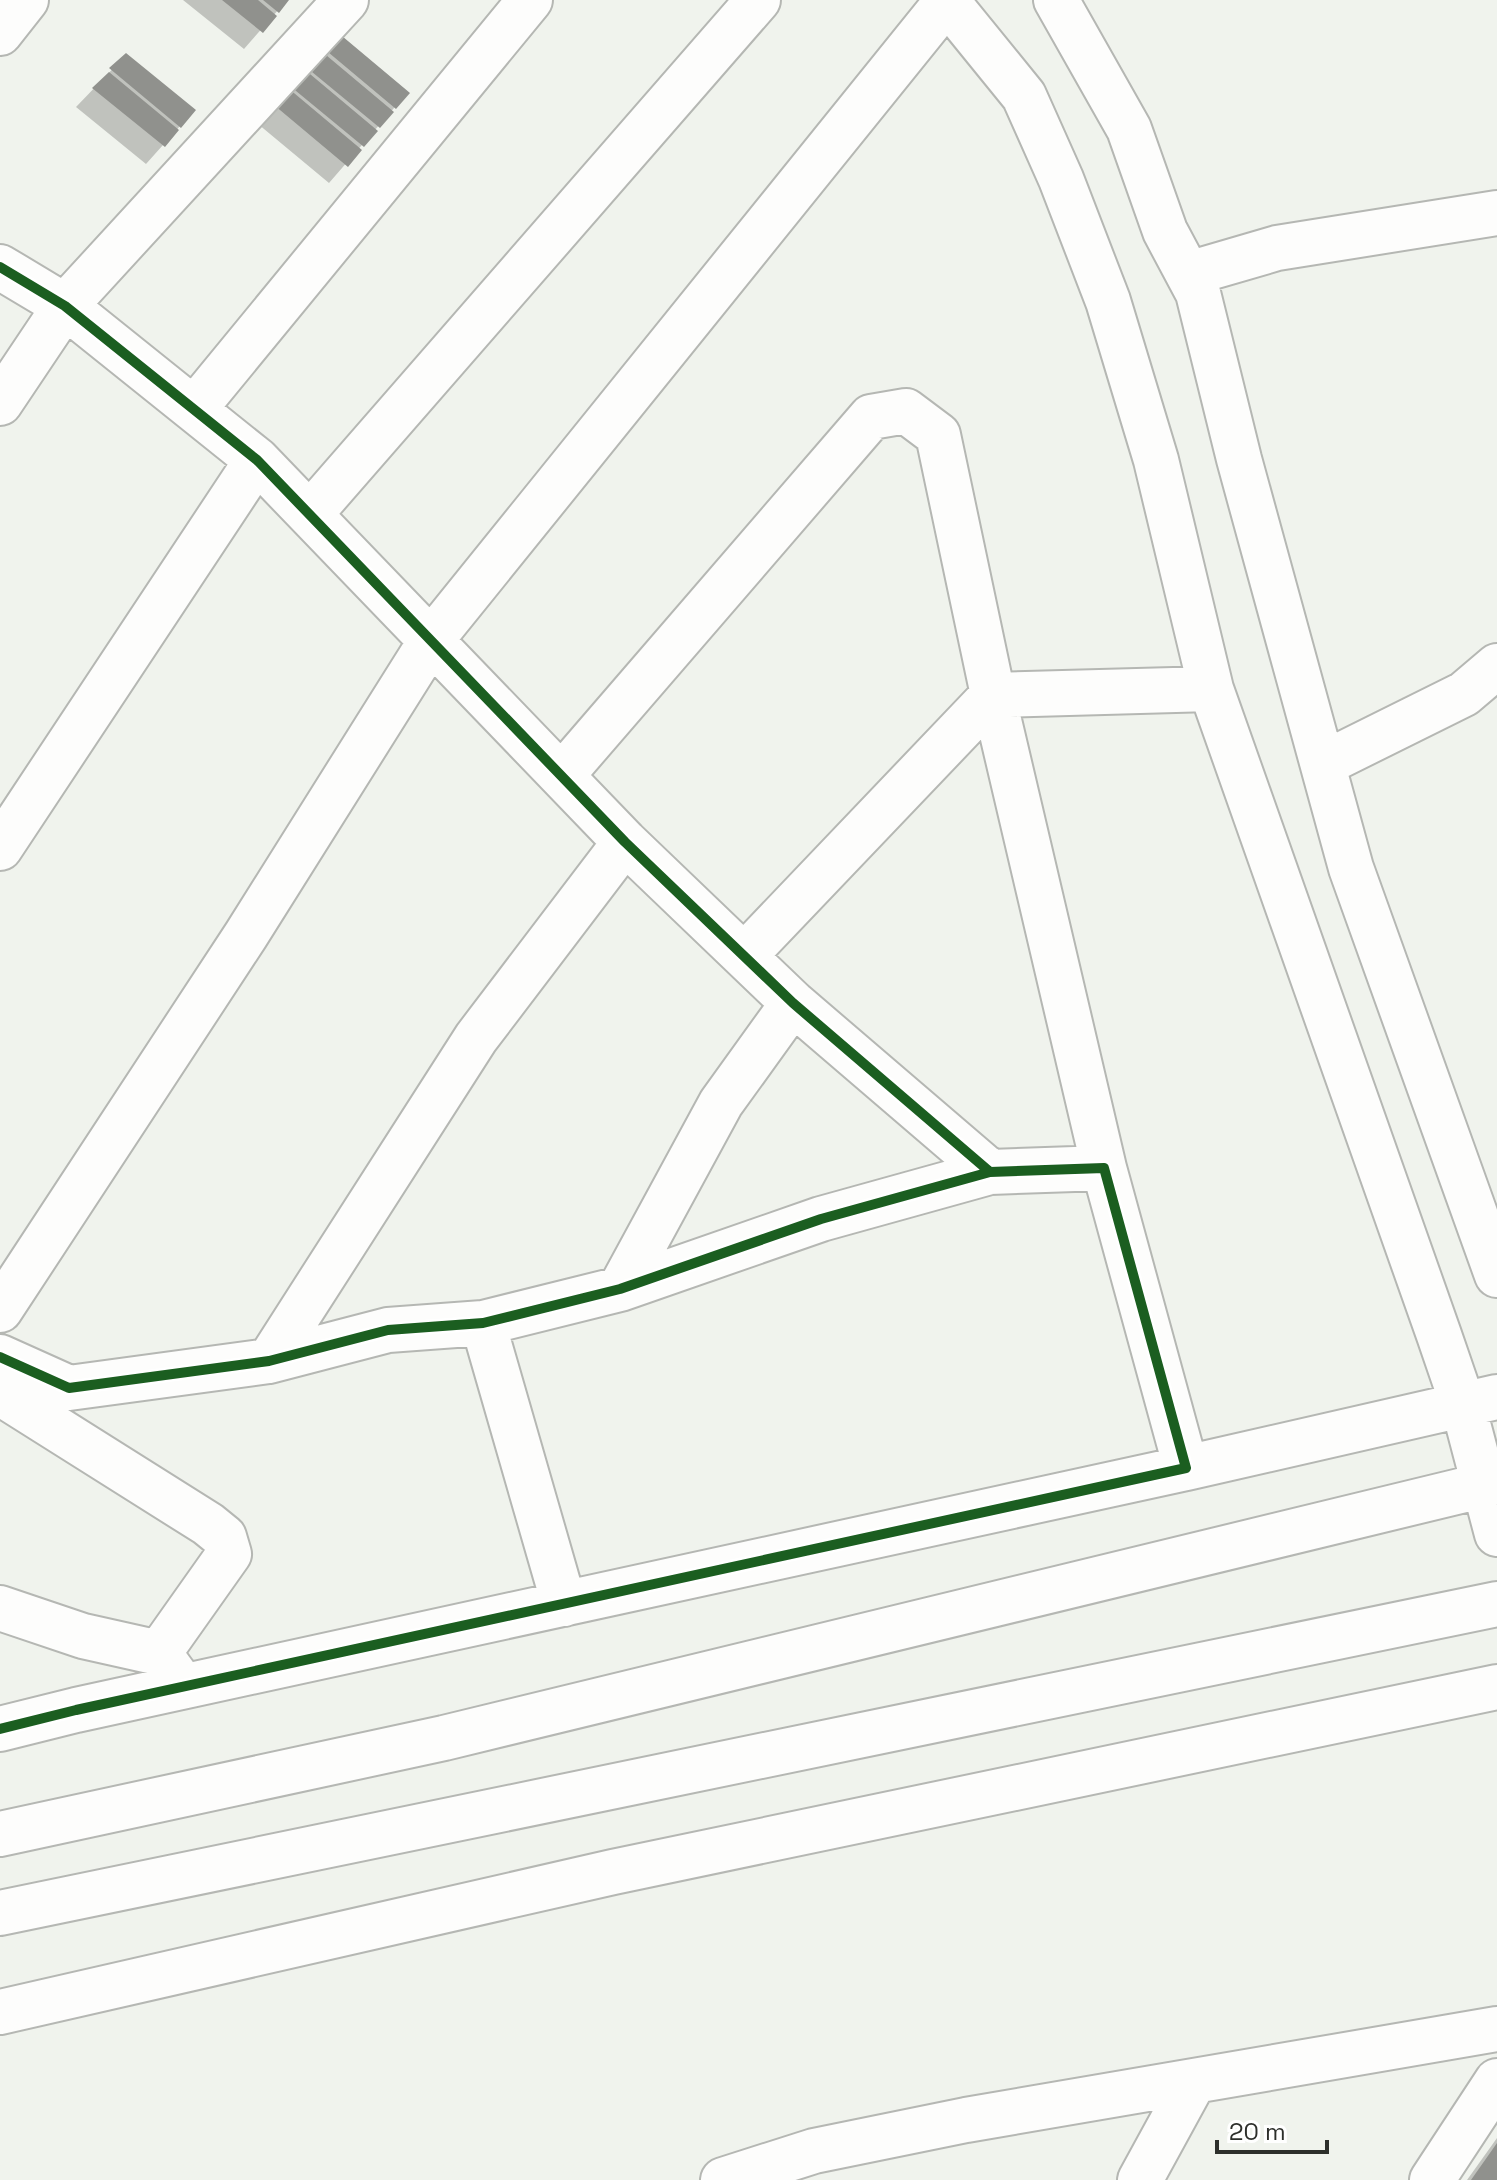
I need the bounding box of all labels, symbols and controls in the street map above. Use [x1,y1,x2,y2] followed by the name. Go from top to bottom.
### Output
[1217,2104,1327,2154] scale bar
[1229,2116,1286,2147] text: 20 m

